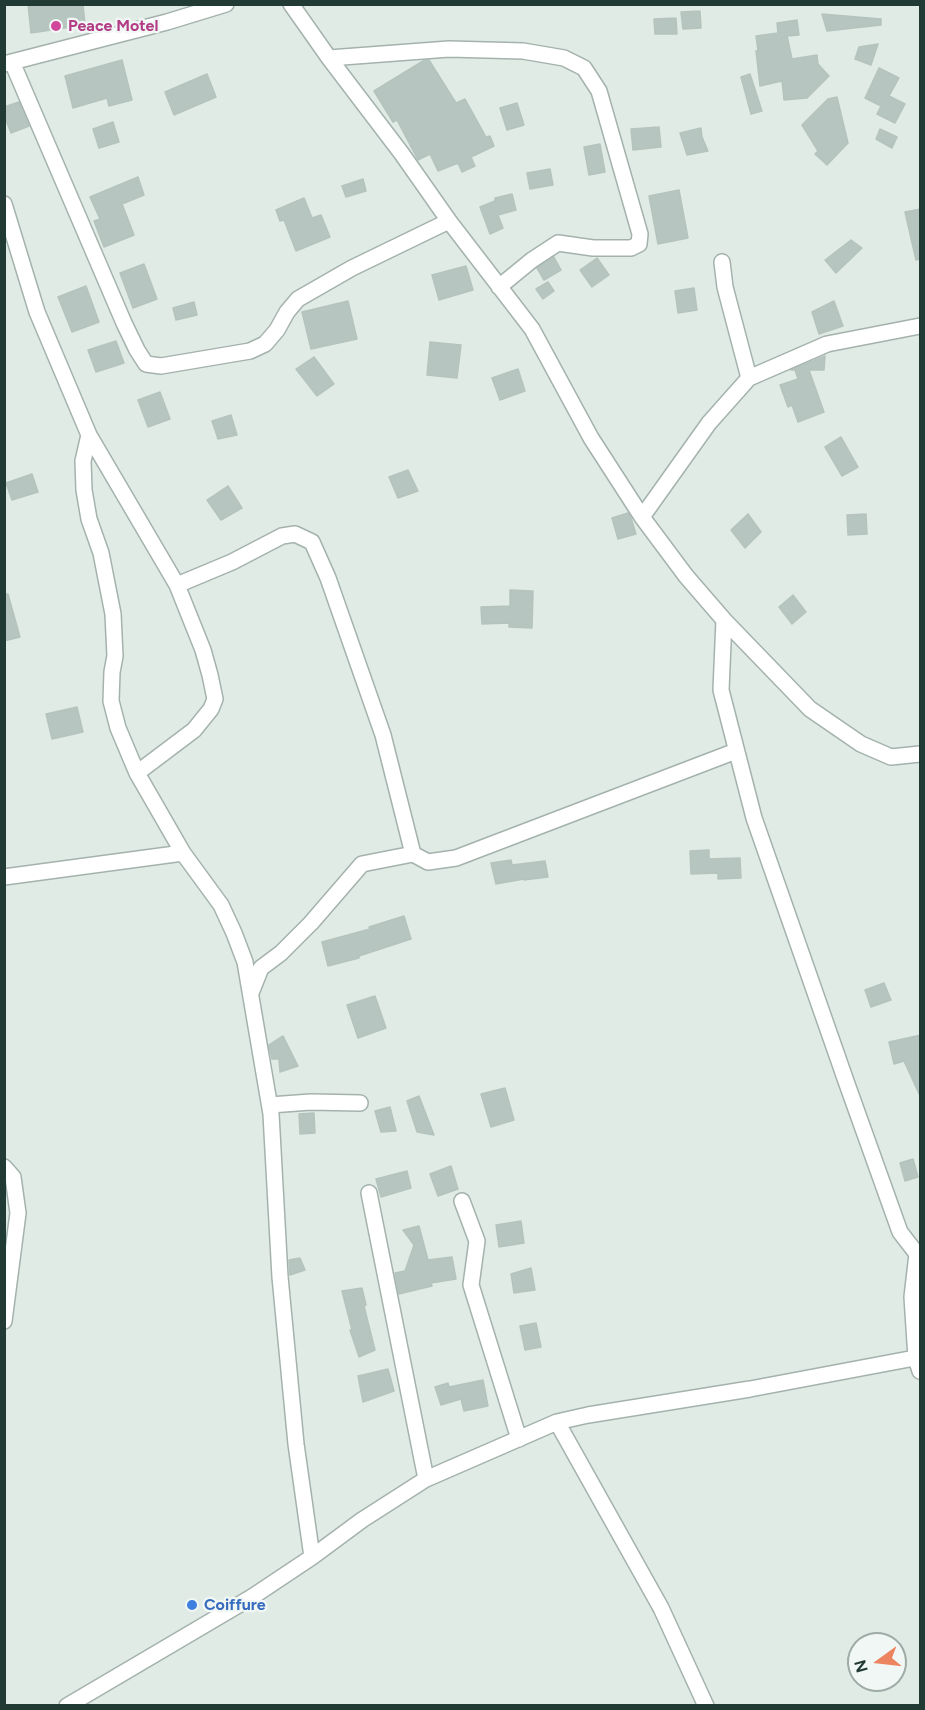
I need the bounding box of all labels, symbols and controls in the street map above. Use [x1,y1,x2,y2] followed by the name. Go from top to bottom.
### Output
[68,16,158,36] place label: Peace Motel
[49,19,63,33] marker: Peace Motel
[204,1595,266,1615] place label: Coiffure
[185,1598,199,1612] marker: Coiffure
[847,1632,907,1692] north arrow
[850,1658,872,1675] text: N

